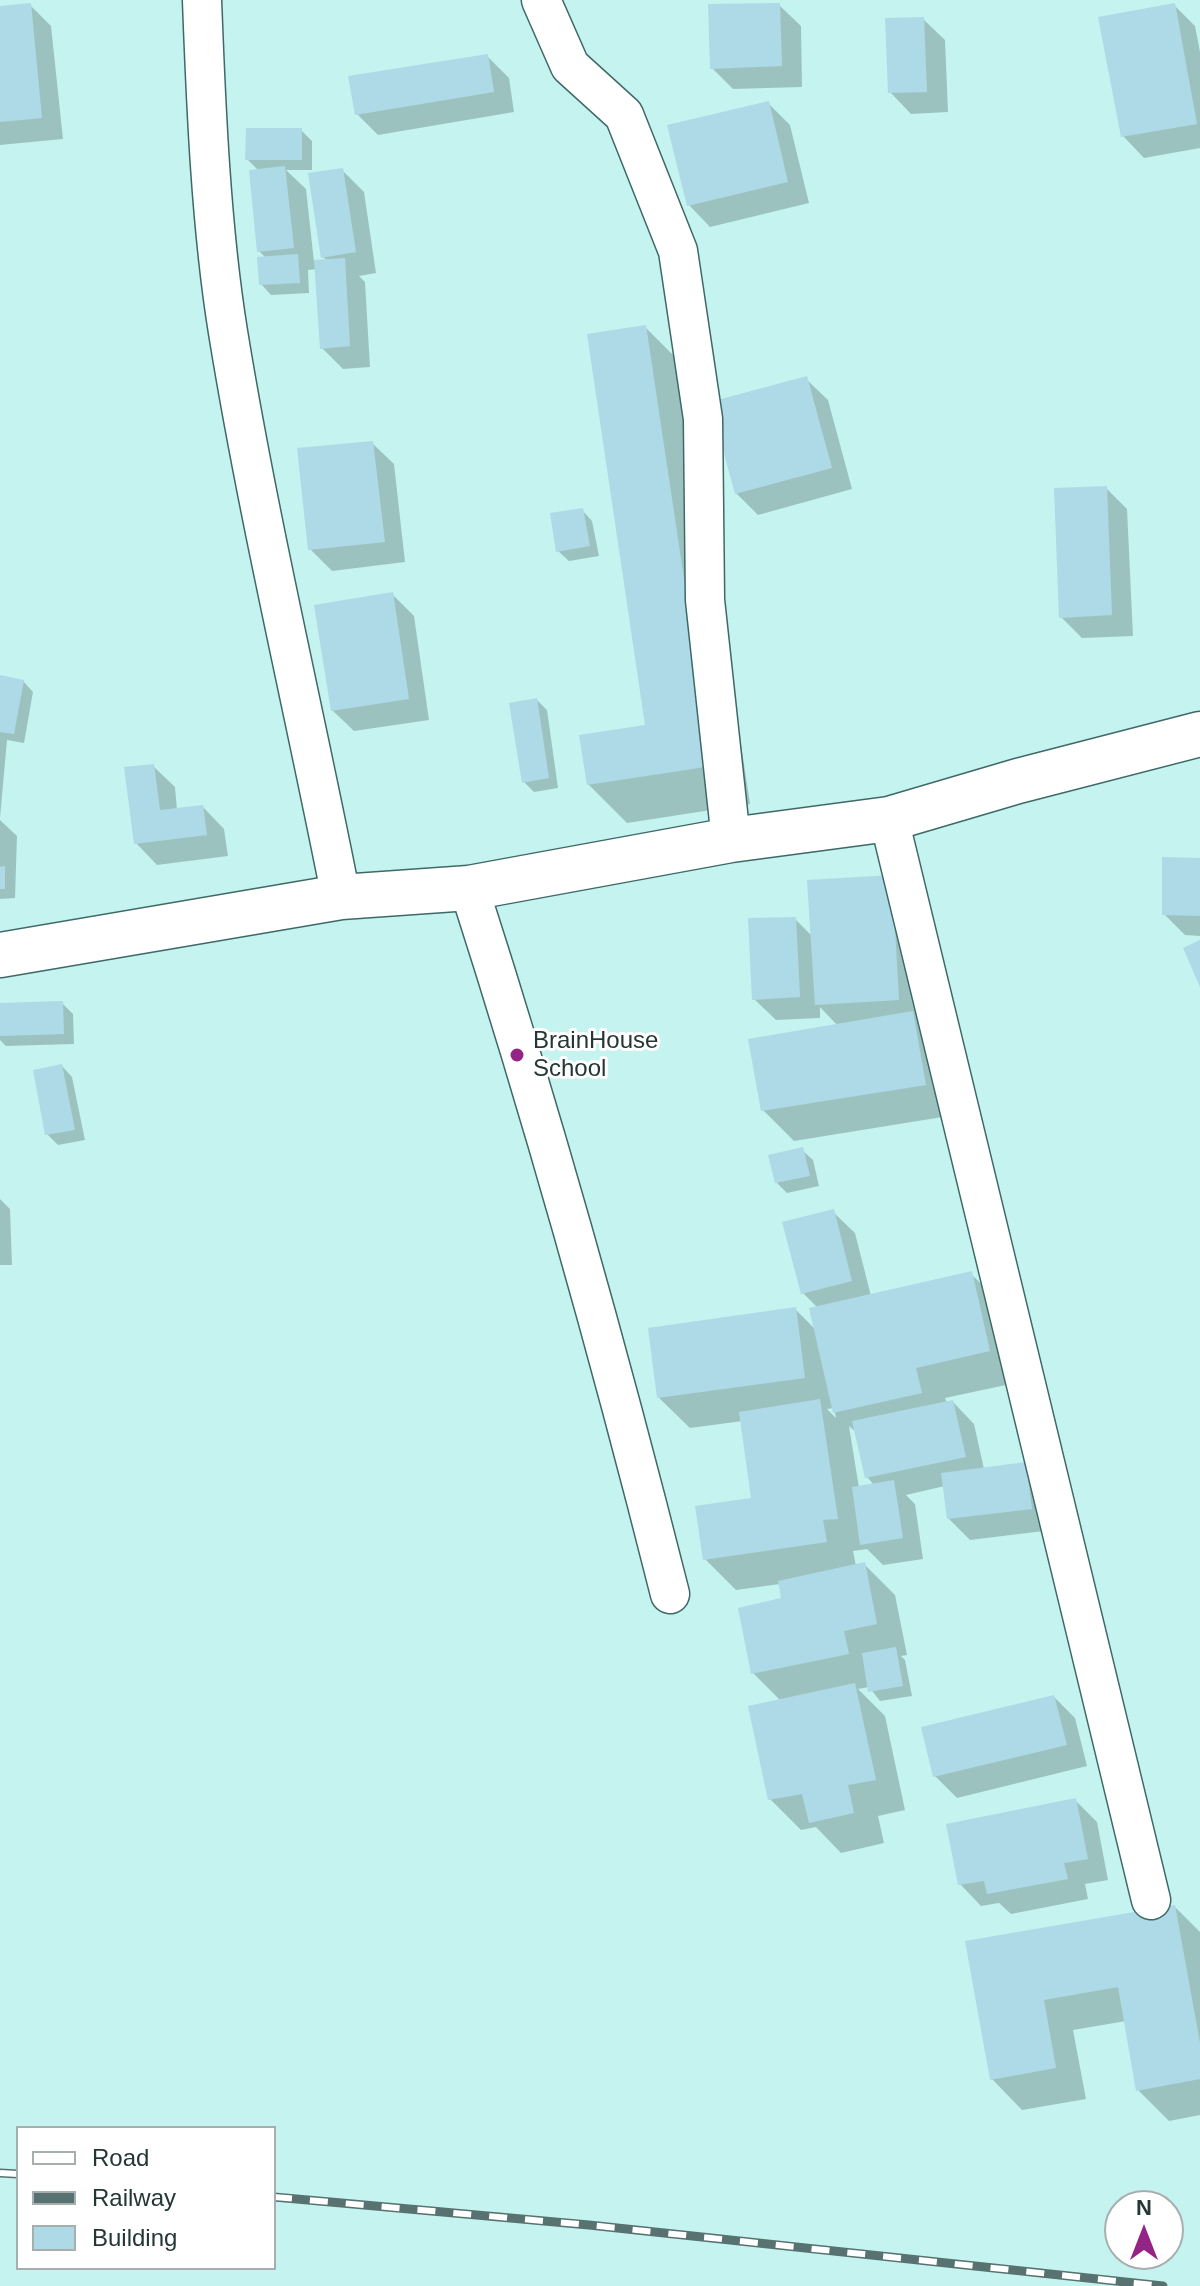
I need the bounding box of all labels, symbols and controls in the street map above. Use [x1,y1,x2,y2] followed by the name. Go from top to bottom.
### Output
[533,1027,658,1083] place label: BrainHouse School
[508,1046,526,1064] marker: BrainHouse School
[16,2126,276,2270] legend
[92,2144,149,2171] text: Road
[92,2184,176,2211] text: Railway
[1104,2190,1184,2270] north arrow
[1136,2195,1152,2220] text: N
[92,2224,177,2251] text: Building

